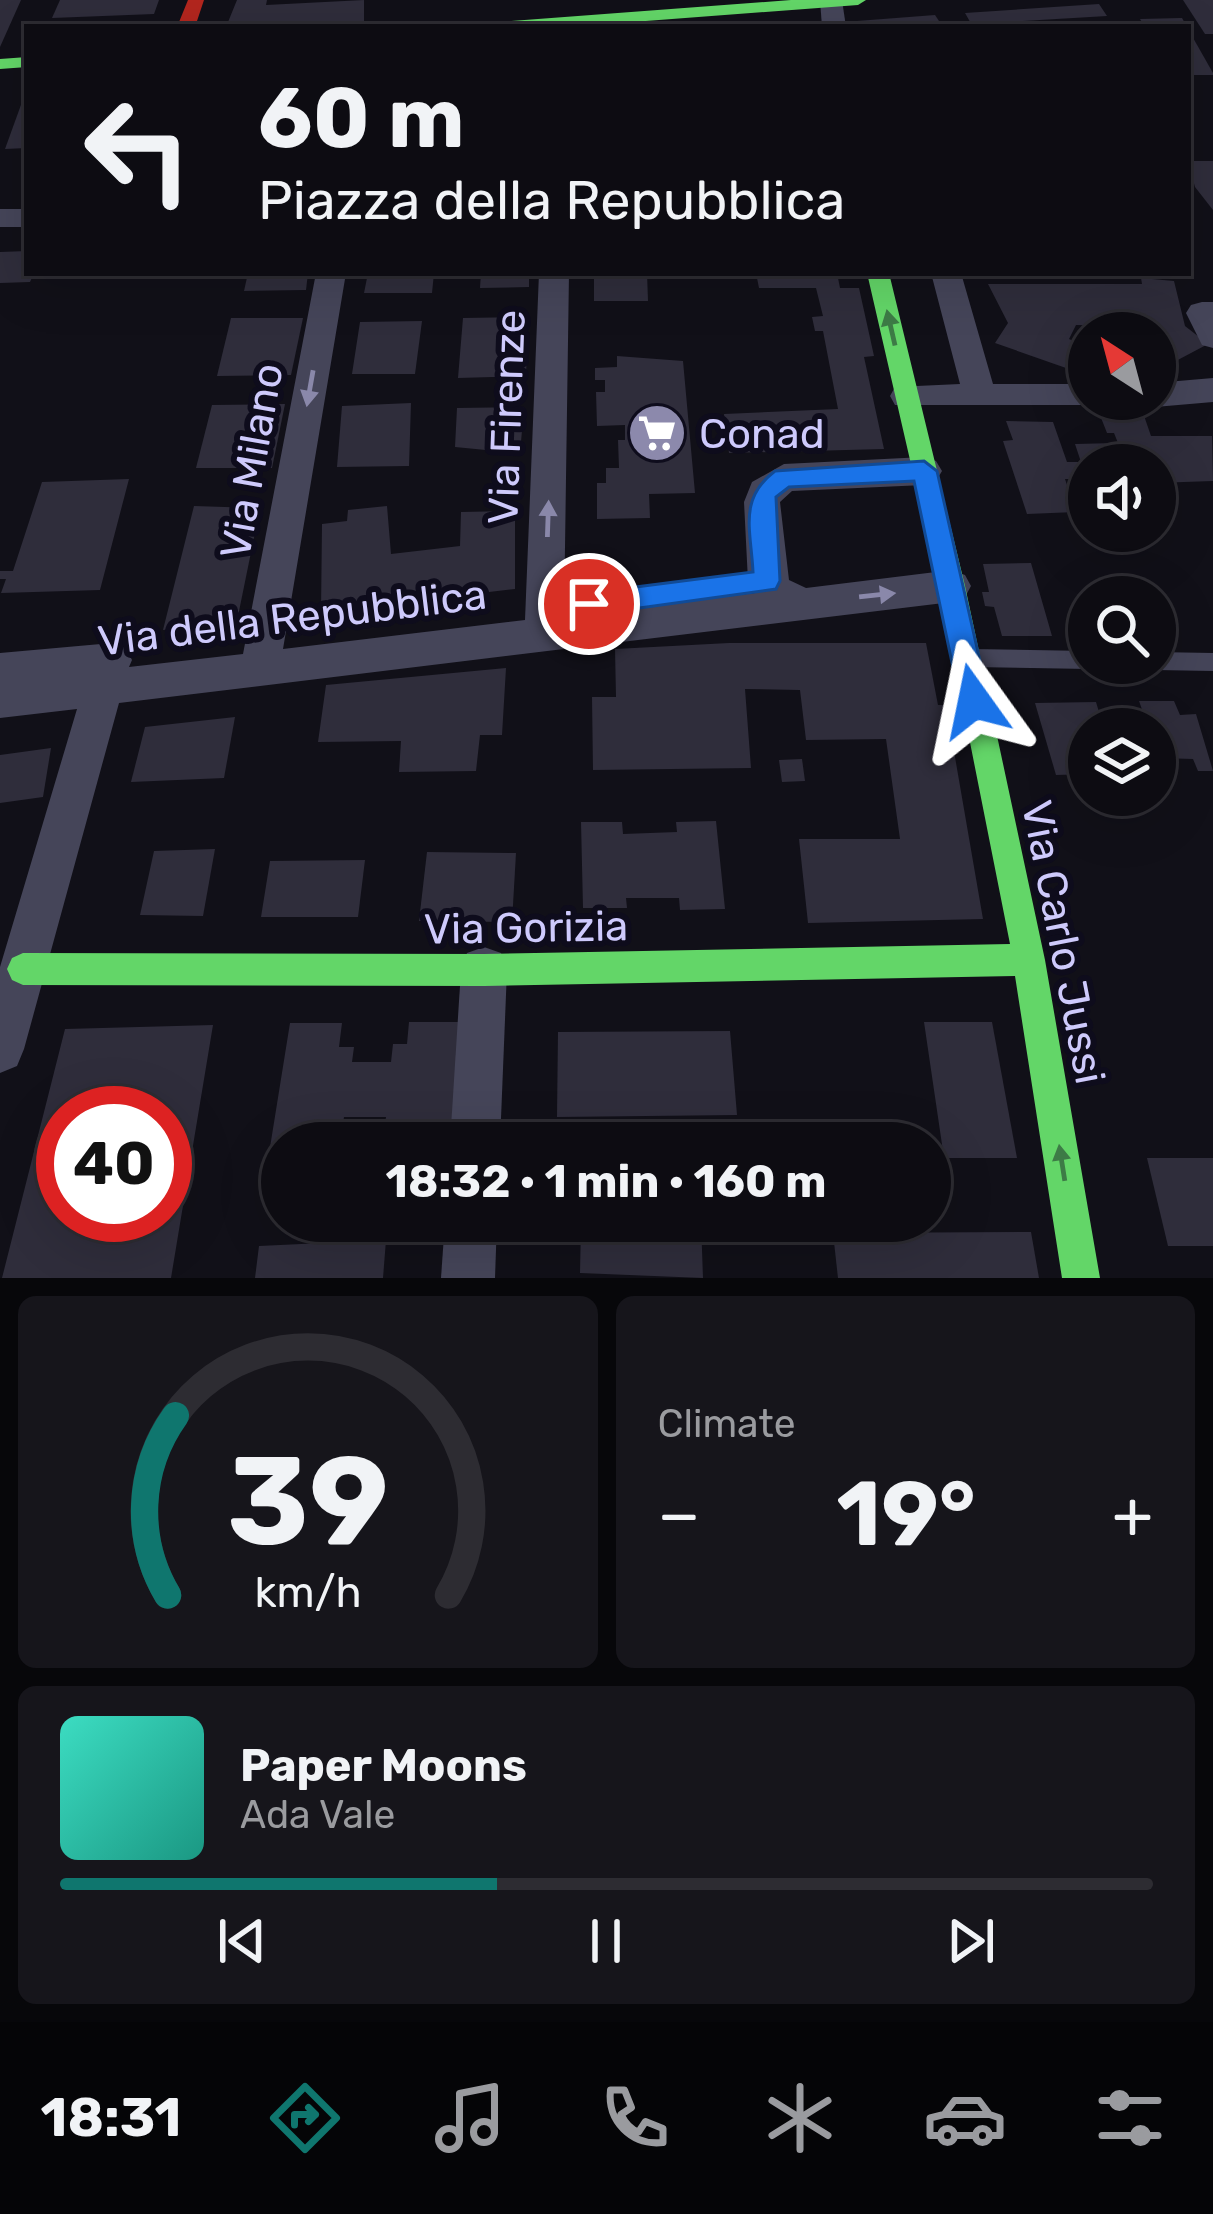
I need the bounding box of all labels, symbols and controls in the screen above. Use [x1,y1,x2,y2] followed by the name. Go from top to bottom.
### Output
[258,68,465,168] text: 60 m
[60,72,216,228] icon: left
[258,169,845,233] text: Piazza della Repubblica
[478,309,536,525] street label: Via Firenze
[881,310,900,347] one-way arrow
[1068,312,1176,420] north arrow
[1068,312,1176,816] map controls
[210,360,294,563] street label: Via Milano
[301,370,320,407] one-way arrow
[626,402,688,464] supermarket icon: Conad
[699,409,825,459] place label: Conad
[1068,444,1176,552] button: sound
[538,499,557,537] one-way arrow
[538,553,640,655] pin
[95,569,489,667] street label: Via della Repubblica
[556,571,622,637] icon: arrive
[1068,576,1176,684] button: search
[858,585,896,604] one-way arrow
[911,638,1037,764] position arrow
[1068,708,1176,816] button: layers
[1011,796,1115,1088] street label: Via Carlo Jussi
[423,901,629,955] street label: Via Gorizia
[36,1086,192,1242] speed limit sign: 40
[1052,1143,1070,1181] one-way arrow
[386,1155,826,1208] text: 18:32 · 1 min · 160 m
[658,1401,796,1447] text: Climate
[227,1427,389,1575] text: 39
[836,1461,976,1568] text: 19°
[658,1475,700,1554] text: −
[1112,1475,1153,1554] text: +
[254,1567,361,1618] text: km/h
[240,1739,527,1792] text: Paper Moons
[240,1792,395,1838] text: Ada Vale
[209,1908,275,1974] icon: previous
[573,1908,639,1974] icon: pause
[938,1908,1004,1974] icon: next
[263,2076,347,2160] icon: directions
[428,2076,512,2160] icon: music
[593,2076,677,2160] icon: phone
[758,2076,842,2160] icon: climate
[923,2076,1007,2160] icon: car
[1088,2076,1172,2160] icon: filters
[41,2086,181,2150] text: 18:31

